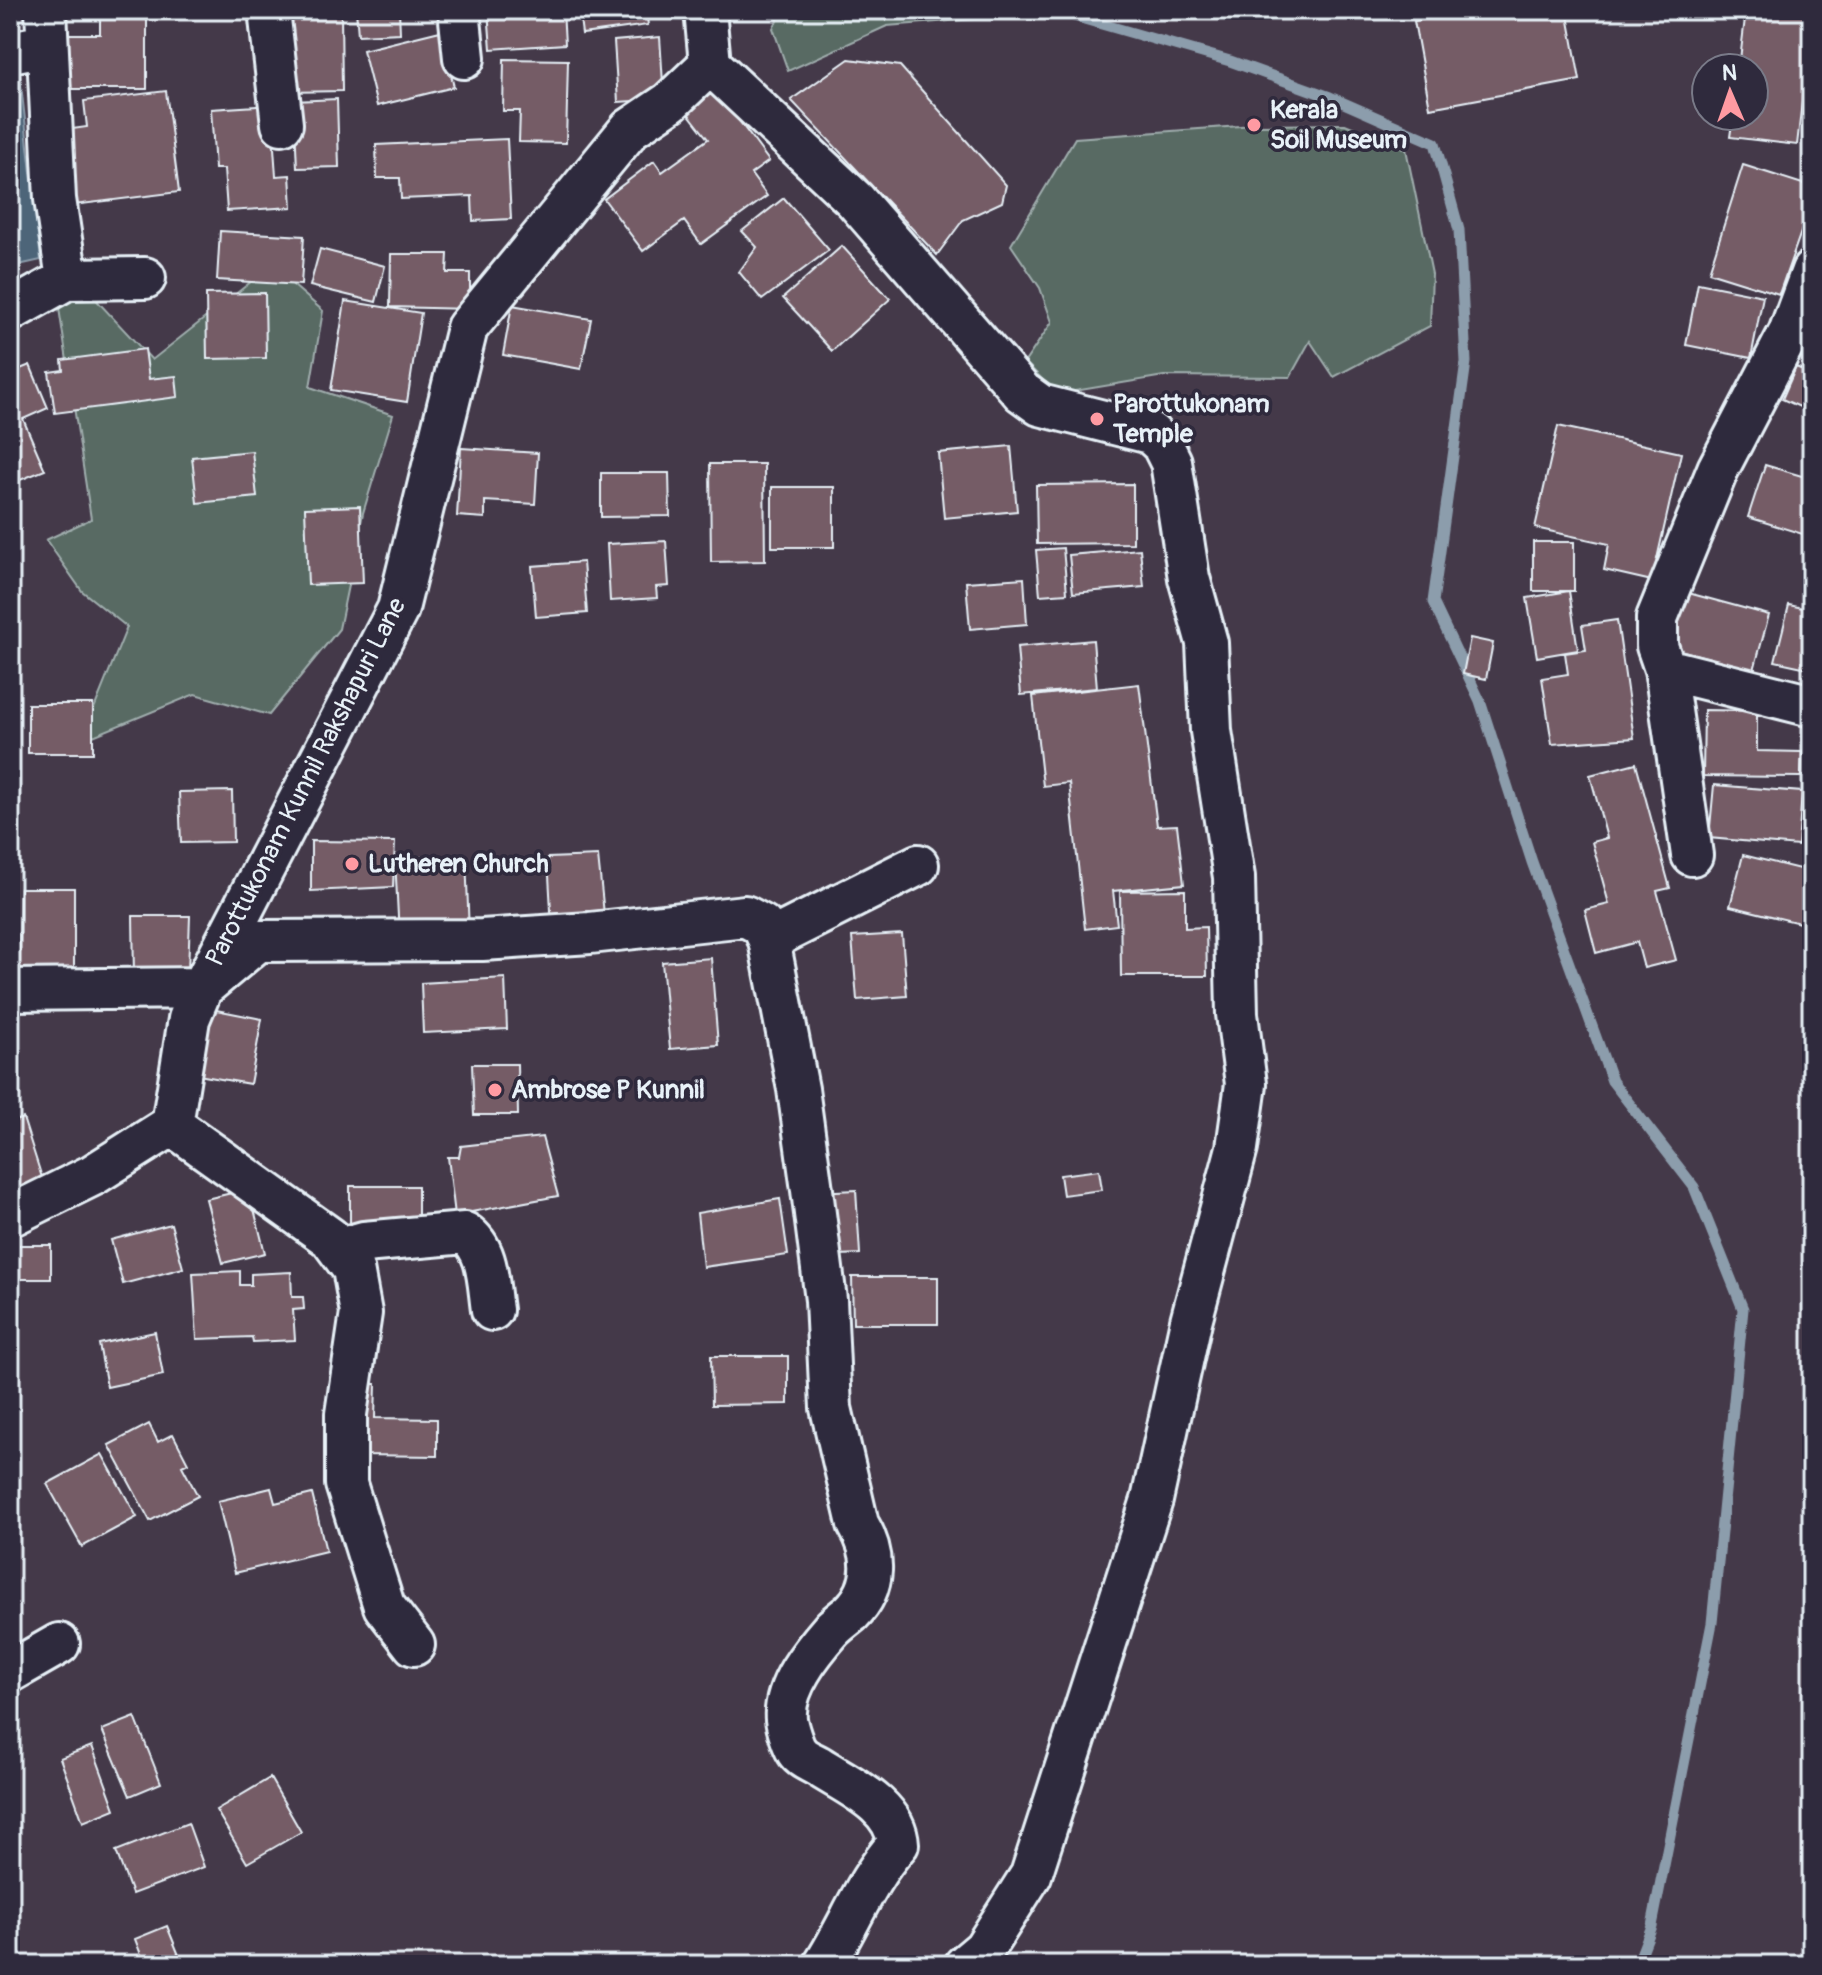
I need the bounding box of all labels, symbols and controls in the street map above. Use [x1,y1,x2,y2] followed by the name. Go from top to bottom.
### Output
[1690,52,1770,132] north arrow
[1721,59,1737,87] text: N
[1270,94,1407,156] place label: Kerala Soil Museum
[1245,116,1263,134] marker: Kerala Soil Museum
[1112,388,1270,450] place label: Parottukonam Temple
[1088,410,1106,428] marker: Parottukonam Temple
[199,592,413,972] street label: Parottukonam Kunnil Rakshapuri Lane
[368,848,549,880] place label: Lutheren Church
[343,855,361,873] marker: Lutheren Church
[511,1074,705,1106] place label: Ambrose P Kunnil
[486,1081,504,1099] marker: Ambrose P Kunnil

